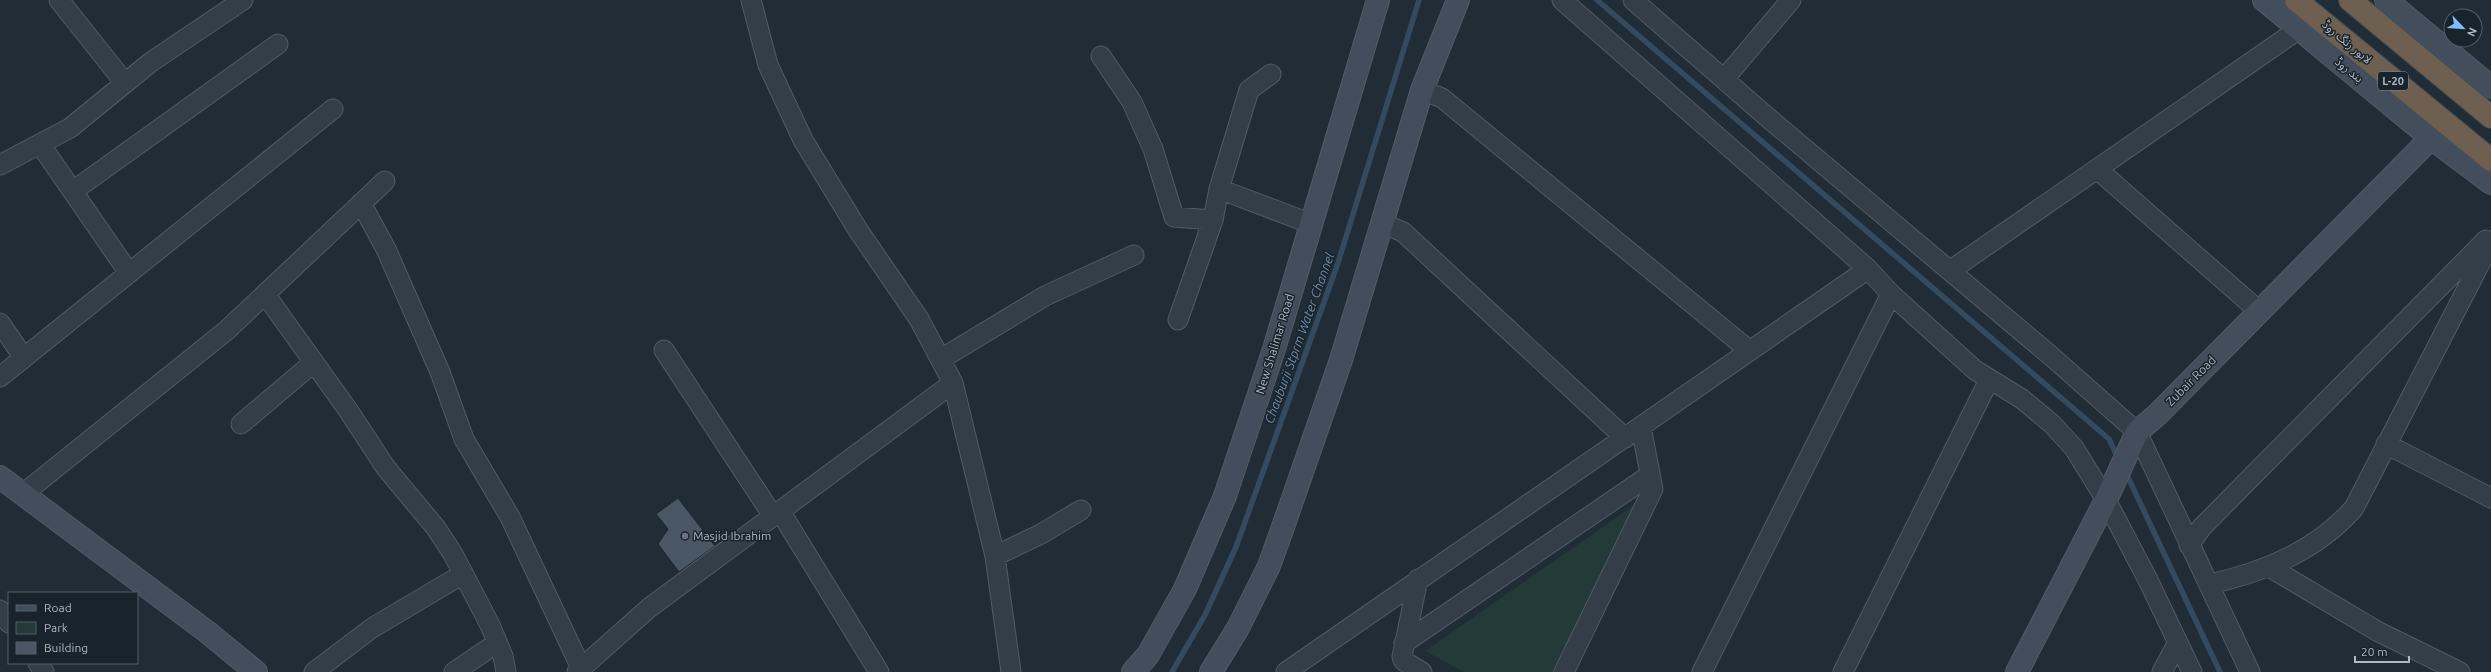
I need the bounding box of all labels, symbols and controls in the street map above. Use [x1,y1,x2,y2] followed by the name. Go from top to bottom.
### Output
[2443,8,2483,48] north arrow
[2319,17,2375,67] street label: لاہور رنگ روڈ
[2465,26,2479,38] text: N
[2332,54,2366,86] street label: بند روڈ
[2378,72,2408,90] road number: L-20
[1262,250,1337,425] water label: Chauburji Stprm Water Channel
[1253,292,1296,396] street label: New Shalimar Road
[2163,353,2218,408] street label: Zubair Road
[693,529,771,542] place label: Masjid Ibrahim
[680,531,690,541] marker: Masjid Ibrahim
[8,592,138,664] legend
[44,601,72,614] text: Road
[44,621,68,634] text: Park
[2355,638,2409,664] scale bar
[44,641,88,654] text: Building
[2361,645,2388,658] text: 20 m

